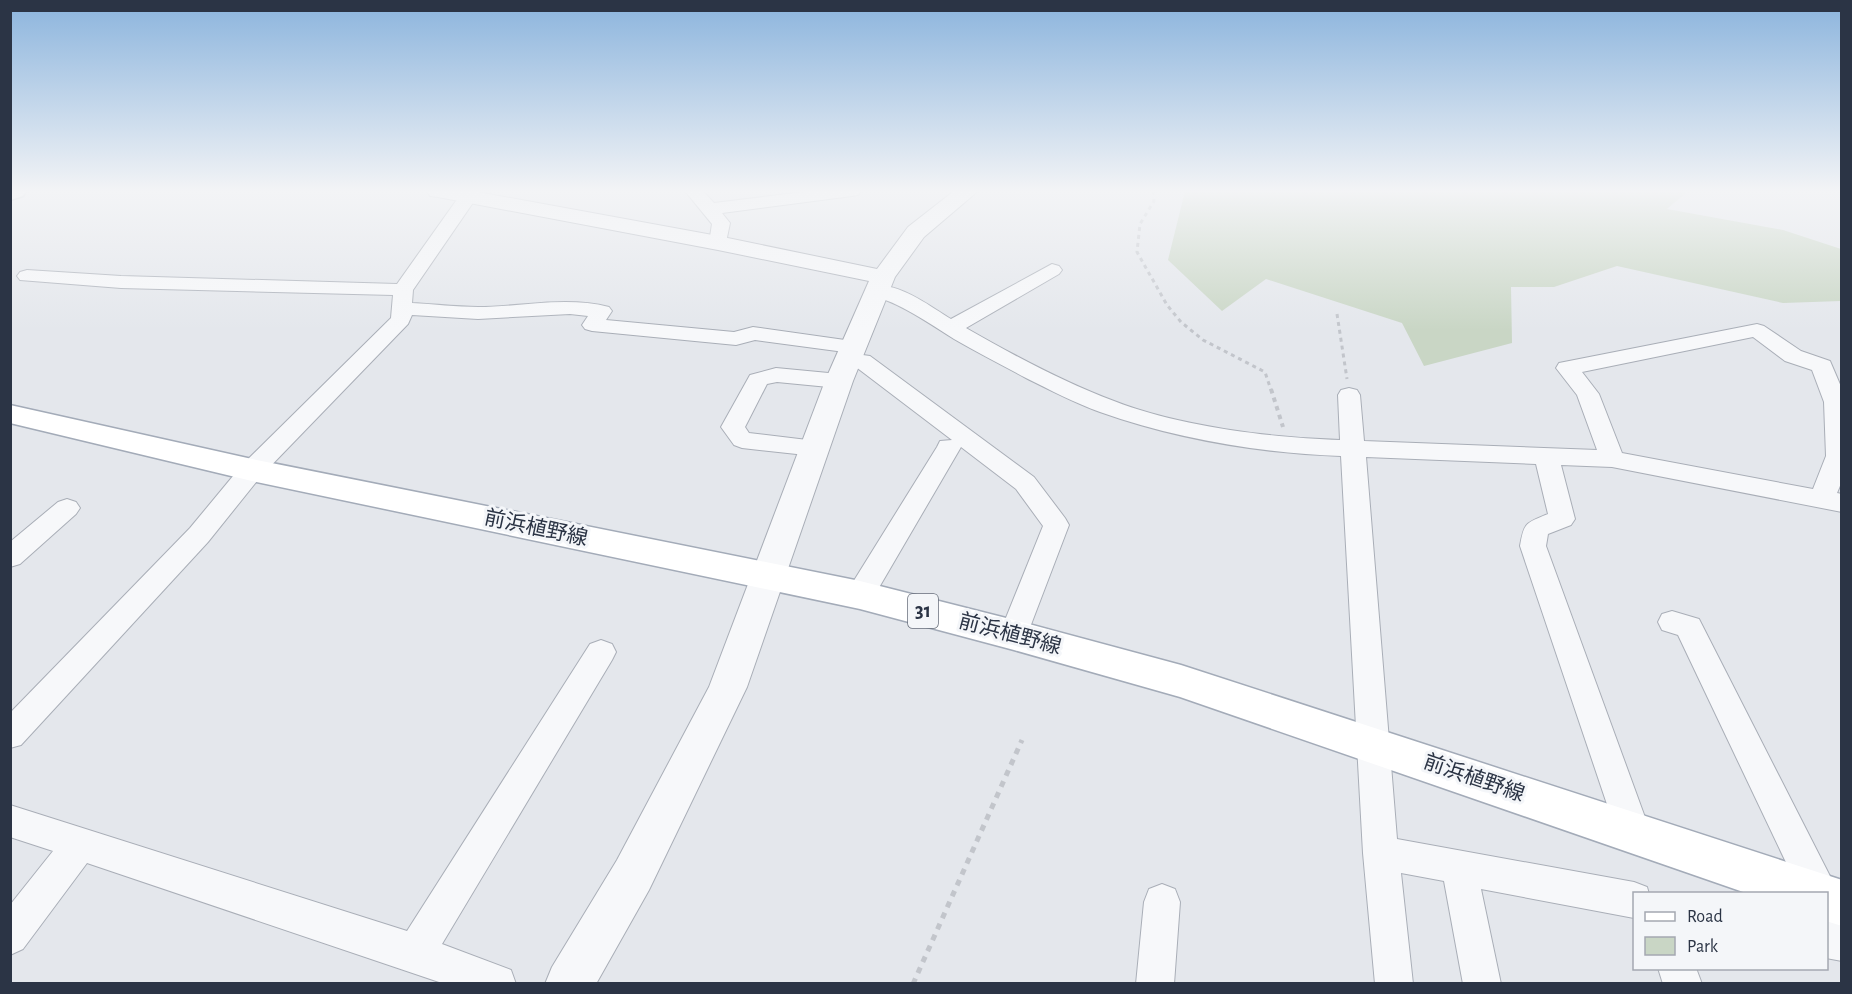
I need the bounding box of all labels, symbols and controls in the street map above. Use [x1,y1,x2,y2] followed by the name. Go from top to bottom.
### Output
[482,506,590,549] street label: 前浜植野線
[908,594,938,628] road number: 31
[957,609,1064,658] street label: 前浜植野線
[1421,750,1527,805] street label: 前浜植野線
[1633,892,1828,970] legend
[1687,908,1723,926] text: Road
[1687,938,1719,956] text: Park

